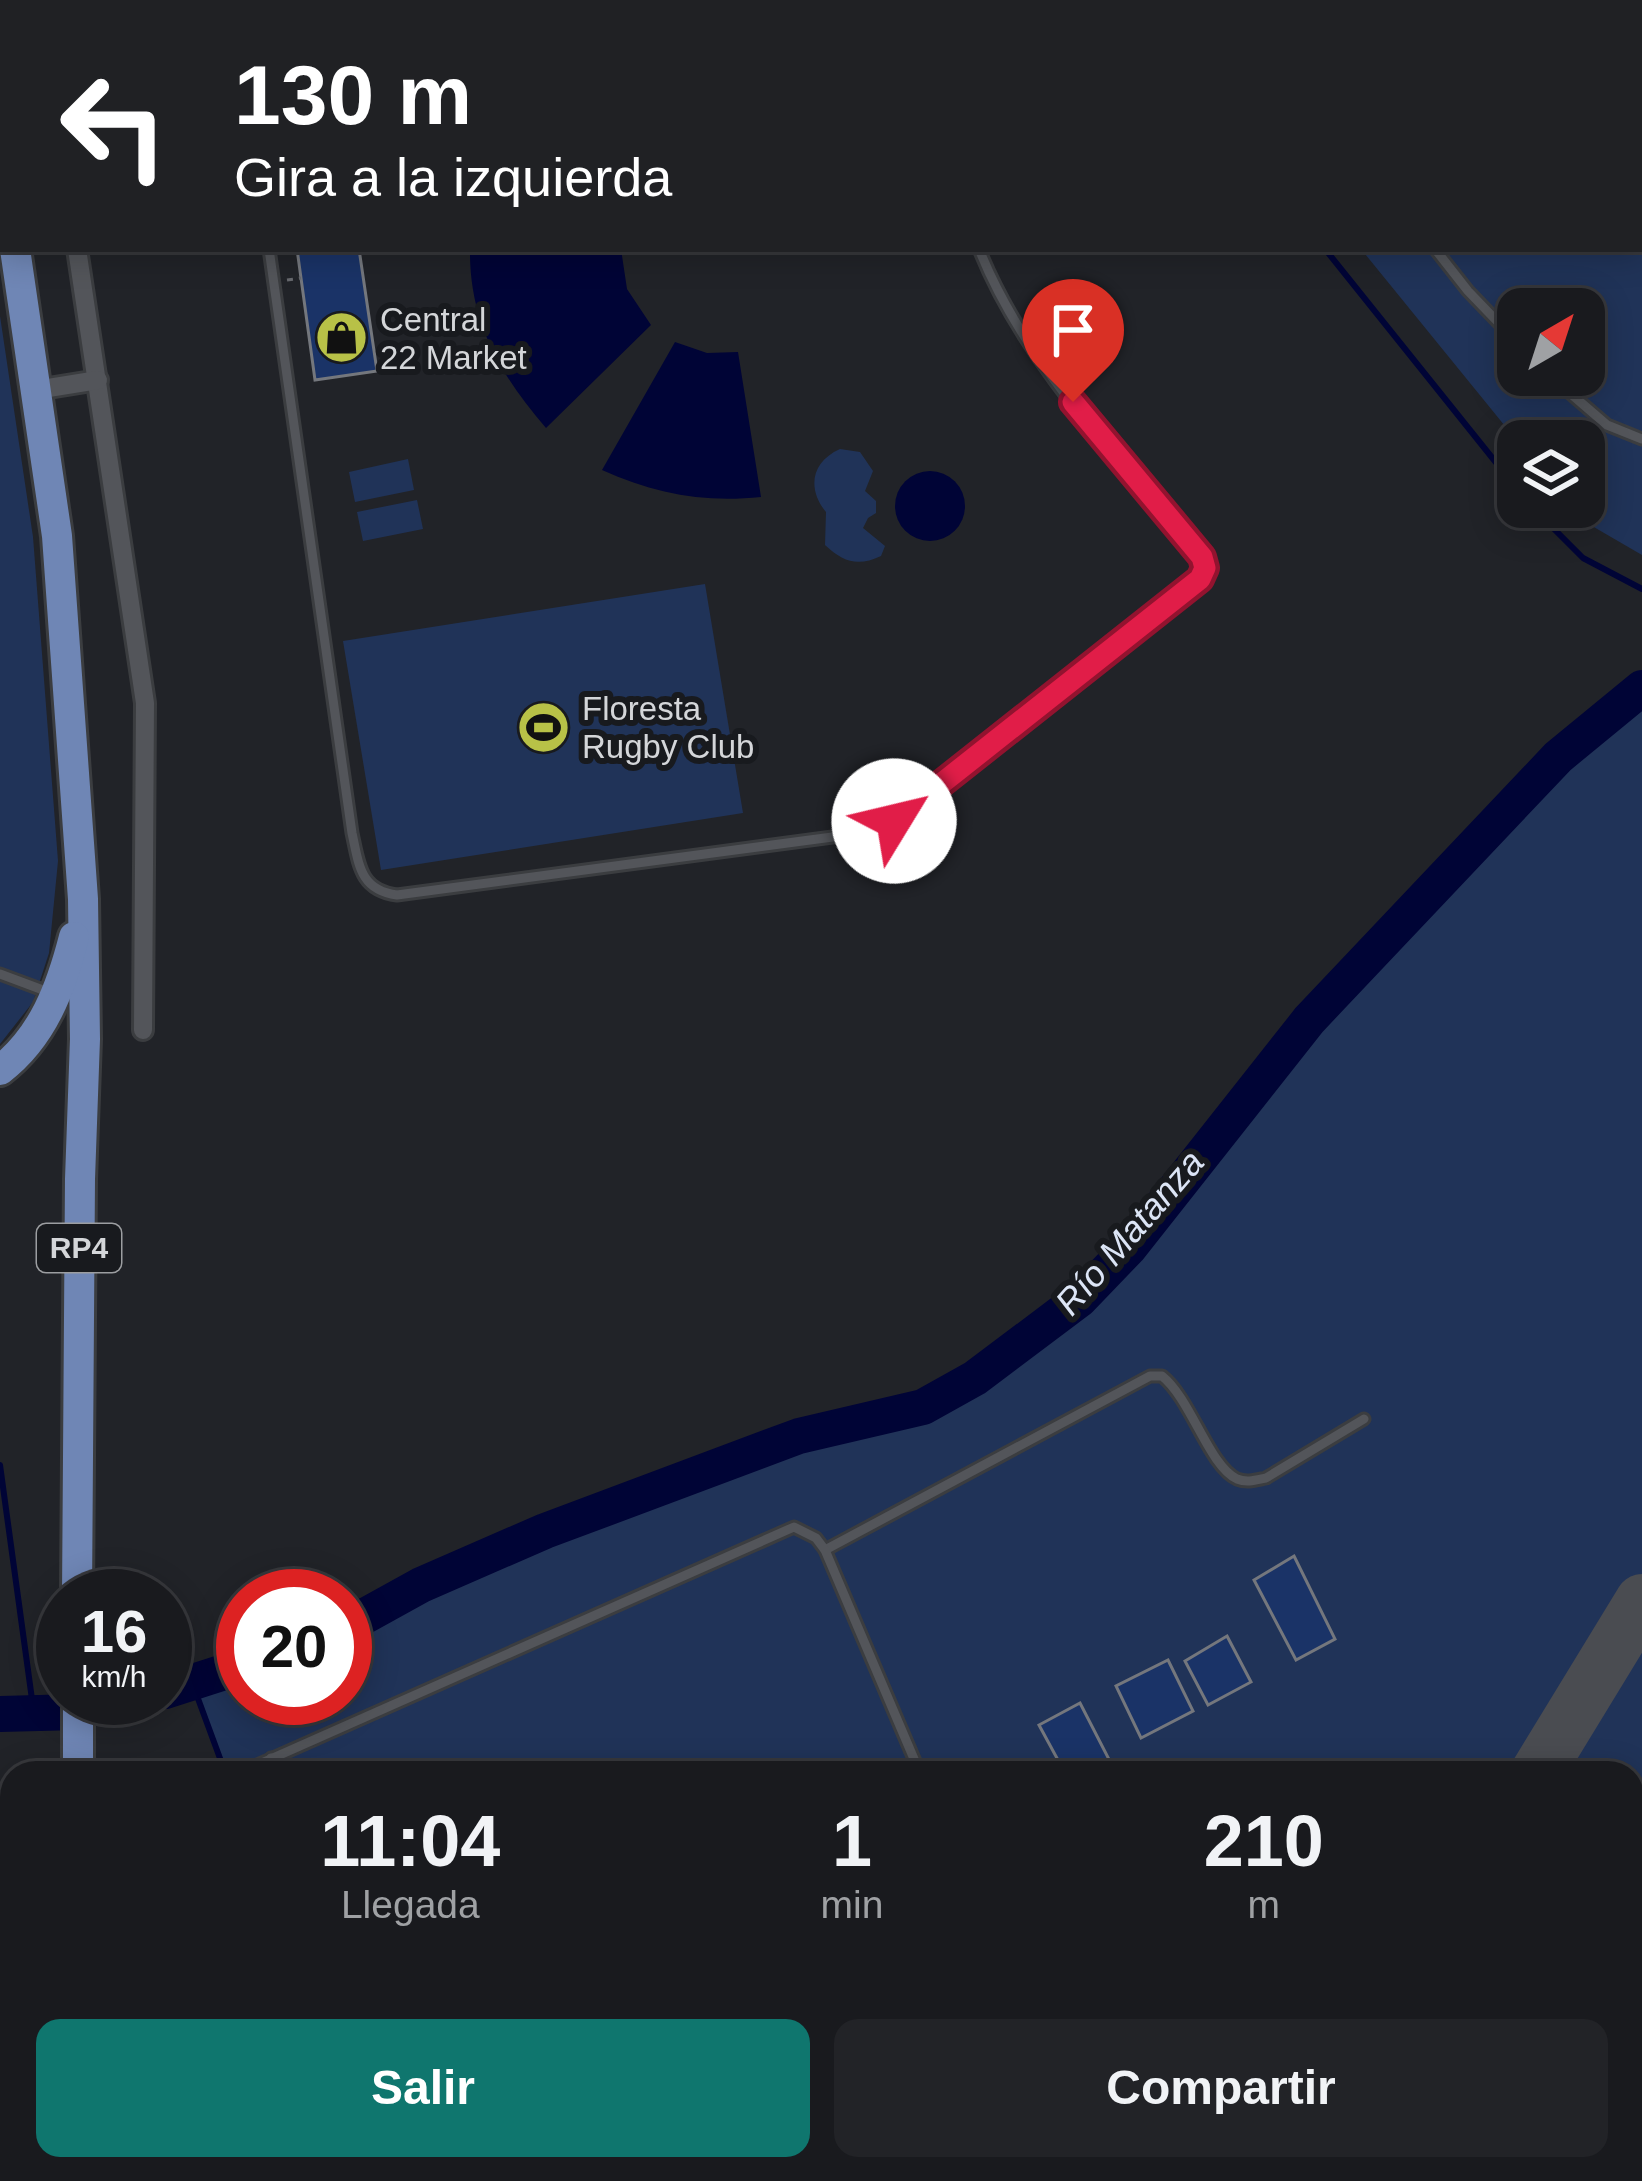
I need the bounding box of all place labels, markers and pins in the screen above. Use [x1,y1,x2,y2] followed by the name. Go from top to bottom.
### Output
[1022,279,1124,402] pin
[380,301,527,376] place label: Central 22 Market
[313,310,369,366] shop icon: Central 22 Market
[582,690,754,765] place label: Floresta Rugby Club
[515,699,571,755] sports icon: Floresta Rugby Club

